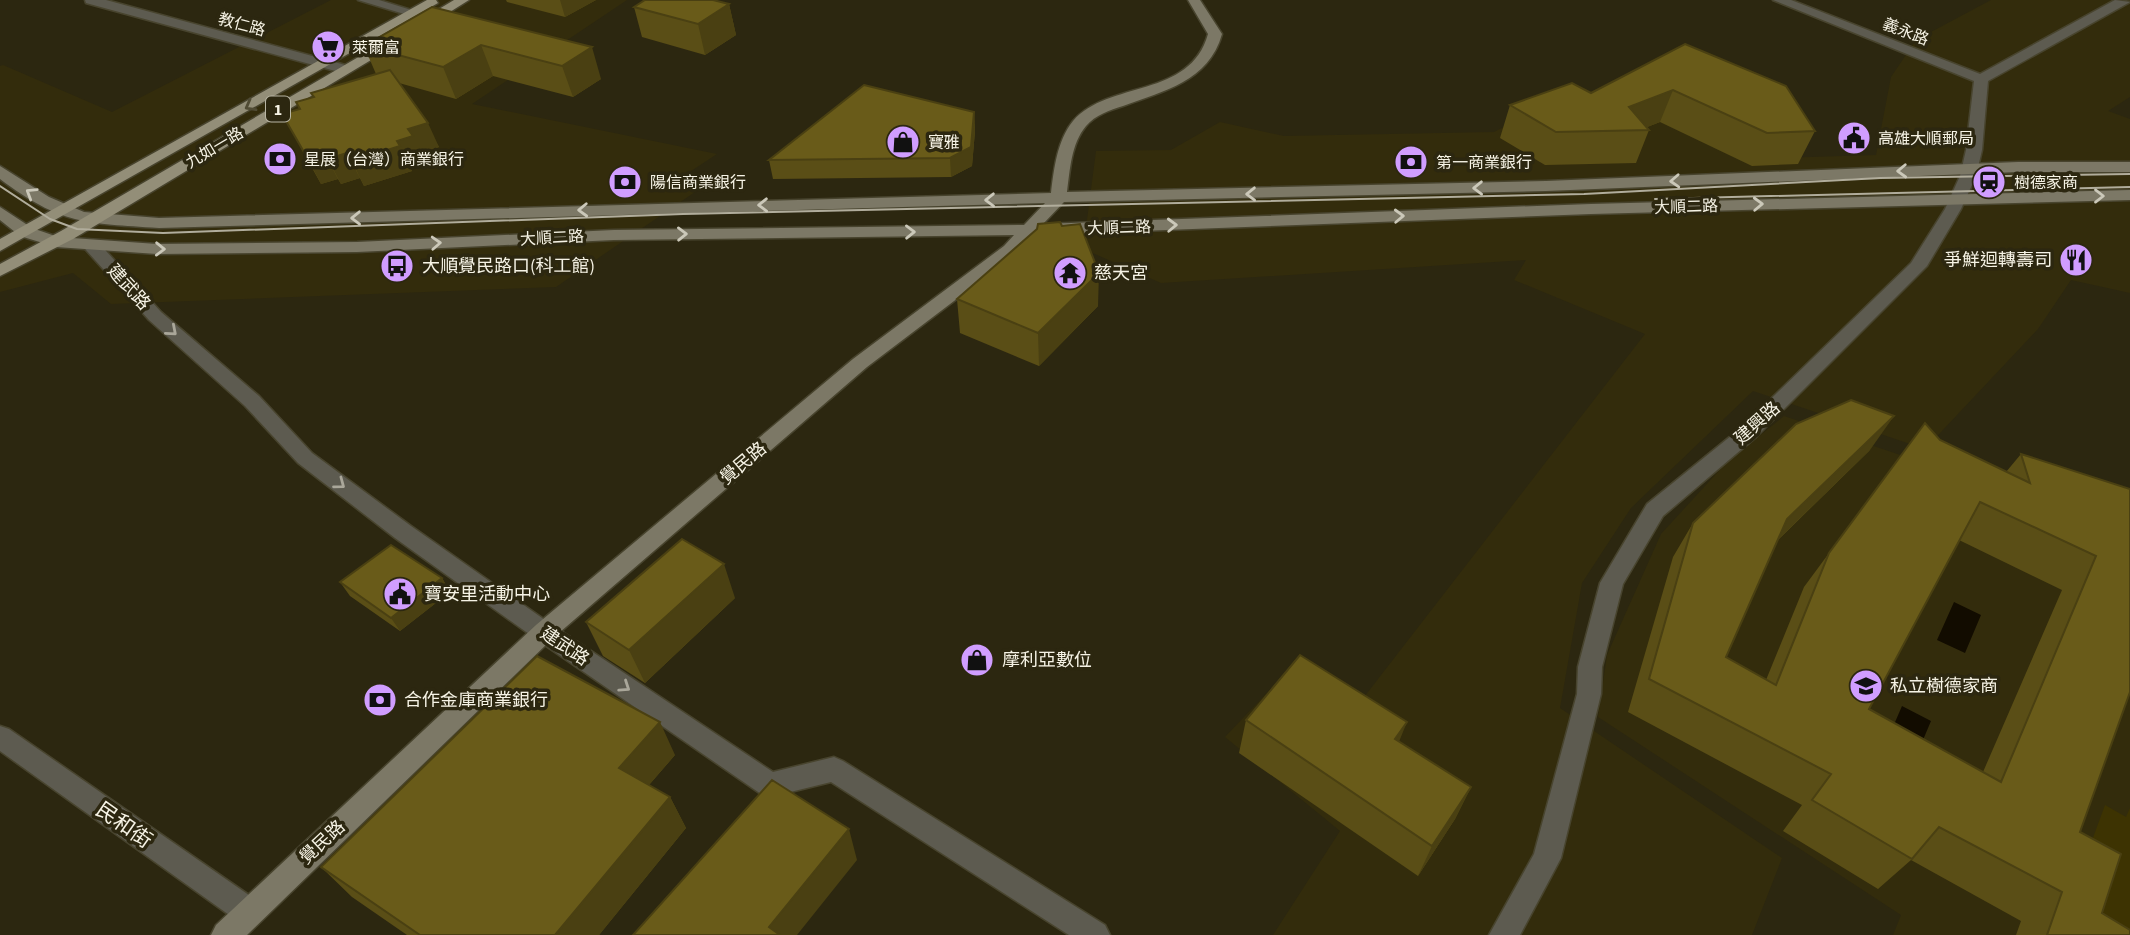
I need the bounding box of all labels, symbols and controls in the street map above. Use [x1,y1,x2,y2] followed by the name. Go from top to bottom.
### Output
[216,8,268,42] street label: 教仁路
[1879,13,1932,51] street label: 義永路
[309,28,347,66] supermarket icon: 萊爾富
[352,37,400,59] place label: 萊爾富
[266,96,290,122] road number: 1
[244,98,257,111] one-way arrow
[1835,119,1873,157] public building icon: 高雄大順郵局
[181,122,248,174] street label: 九如一路
[884,123,922,161] shop icon: 寶雅
[1878,128,1974,150] place label: 高雄大順郵局
[928,132,960,154] place label: 寶雅
[261,140,299,178] bank icon: 星展（台灣）商業銀行
[1392,143,1430,181] bank icon: 第一商業銀行
[304,149,464,171] place label: 星展（台灣）商業銀行
[1436,152,1532,174] place label: 第一商業銀行
[606,163,644,201] bank icon: 陽信商業銀行
[1896,163,1907,178] one-way arrow
[1970,163,2008,201] station icon: 樹德家商
[650,172,746,194] place label: 陽信商業銀行
[2014,172,2078,194] place label: 樹德家商
[1669,173,1680,188] one-way arrow
[1472,180,1483,196] one-way arrow
[1245,186,1256,202] one-way arrow
[26,188,39,201] one-way arrow
[2094,188,2105,203] one-way arrow
[984,192,995,208] one-way arrow
[1654,195,1718,219] street label: 大順二路
[757,197,768,213] one-way arrow
[1752,197,1763,212] one-way arrow
[577,203,588,218] one-way arrow
[1394,209,1405,224] one-way arrow
[350,211,361,226] one-way arrow
[1087,216,1151,240] street label: 大順二路
[1166,217,1177,232] one-way arrow
[904,224,915,239] one-way arrow
[520,225,585,251] street label: 大順二路
[677,226,688,242] one-way arrow
[431,236,442,251] one-way arrow
[155,241,166,257] one-way arrow
[2057,241,2095,279] restaurant icon: 爭鮮迴轉壽司
[378,247,416,285] bus stop icon: 大順覺民路口(科工館)
[1944,248,2052,273] place label: 爭鮮迴轉壽司
[422,254,595,279] place label: 大順覺民路口(科工館)
[1051,254,1089,292] temple icon: 慈天宮
[101,259,156,316] street label: 建武路
[1094,261,1148,286] place label: 慈天宮
[163,323,176,335] one-way arrow
[1729,396,1786,451] street label: 建興路
[715,436,772,490] street label: 覺民路
[332,476,344,489] one-way arrow
[381,575,419,613] public building icon: 寶安里活動中心
[424,582,550,607] place label: 寶安里活動中心
[535,621,594,672] street label: 建武路
[958,641,996,679] shop icon: 摩利亞數位
[1002,648,1092,673] place label: 摩利亞數位
[1847,667,1885,705] school or university icon: 私立樹德家商
[1890,674,1998,699] place label: 私立樹德家商
[617,679,630,691] one-way arrow
[361,681,399,719] bank icon: 合作金庫商業銀行
[404,688,548,713] place label: 合作金庫商業銀行
[90,795,158,855] street label: 民和街
[294,815,351,870] street label: 覺民路

